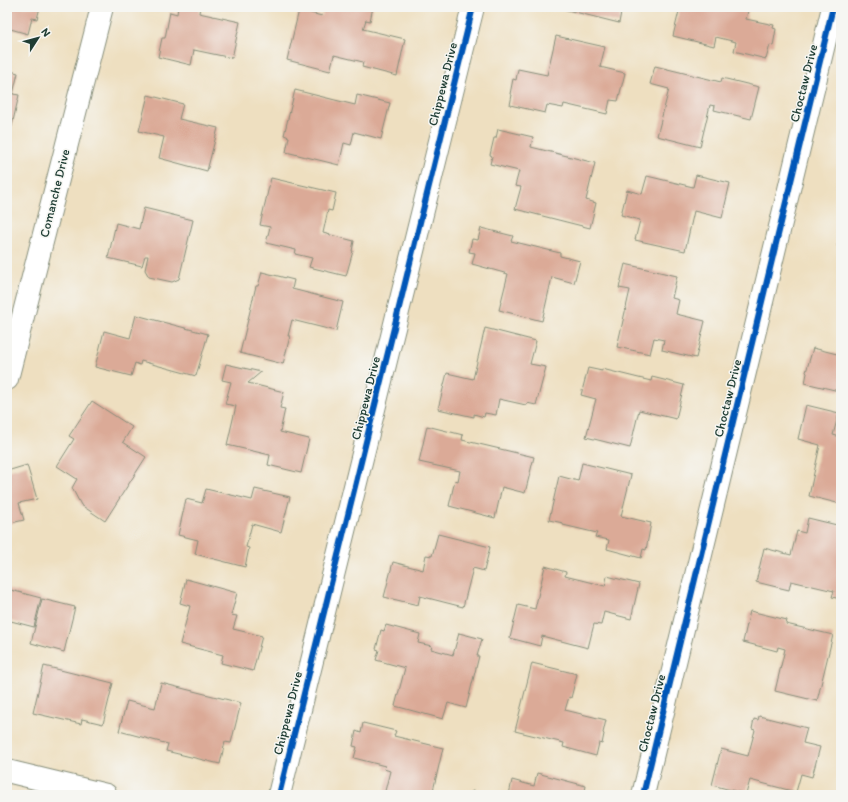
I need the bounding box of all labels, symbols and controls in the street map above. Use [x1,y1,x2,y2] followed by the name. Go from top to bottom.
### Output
[18,18,58,58] north arrow
[38,26,53,39] text: N
[425,41,460,128] street label: Chippewa Drive
[787,42,820,124] street label: Choctaw Drive
[36,147,73,239] street label: Comanche Drive
[348,355,383,442] street label: Chippewa Drive
[711,357,744,439] street label: Choctaw Drive
[270,670,305,757] street label: Chippewa Drive
[635,672,668,754] street label: Choctaw Drive

